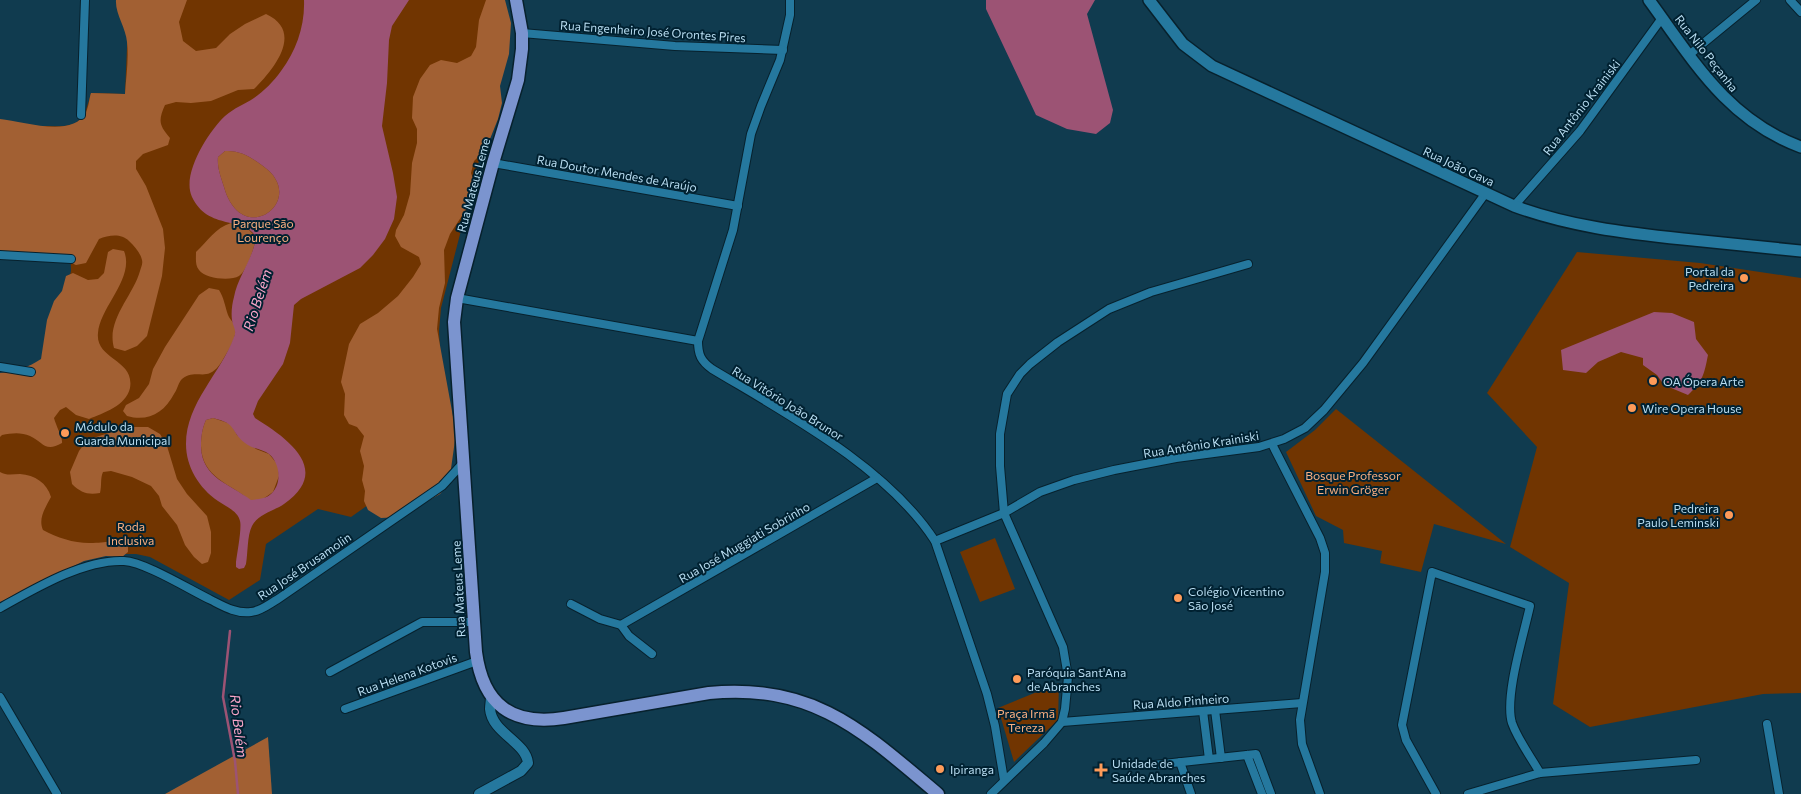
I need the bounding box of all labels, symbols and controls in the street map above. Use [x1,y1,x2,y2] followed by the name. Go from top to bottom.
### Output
[1673,12,1741,94] street label: Rua Nilo Peçanha
[560,18,746,45] street label: Rua Engenheiro José Orontes Pires
[1539,57,1623,157] street label: Rua Antônio Krainiski
[454,137,492,233] street label: Rua Mateus Leme
[1421,143,1497,189] street label: Rua João Gava
[536,152,698,194] street label: Rua Doutor Mendes de Araújo
[232,216,294,244] park label: Parque São Lourenço
[1685,264,1734,292] place label: Portal da Pedreira
[239,267,275,333] water label: Rio Belém
[1738,272,1750,284] marker: Portal da Pedreira
[729,363,846,444] street label: Rua Vitório João Brunor
[1663,374,1744,388] place label: OA Ópera Arte
[1647,375,1659,387] marker: OA Ópera Arte
[1642,401,1742,415] place label: Wire Opera House
[1626,402,1638,414] marker: Wire Opera House
[75,419,170,447] place label: Módulo da Guarda Municipal
[59,427,71,439] marker: Módulo da Guarda Municipal
[1142,428,1260,460] street label: Rua Antônio Krainiski
[1305,468,1401,496] park label: Bosque Professor Erwin Gröger
[676,499,812,586] street label: Rua José Muggiati Sobrinho
[1637,501,1719,529] place label: Pedreira Paulo Leminski
[1723,509,1735,521] marker: Pedreira Paulo Leminski
[108,519,154,547] park label: Roda Inclusiva
[255,530,354,603] street label: Rua José Brusamolin
[448,540,468,638] street label: Rua Mateus Leme
[1188,584,1284,613] place label: Colégio Vicentino São José
[1172,592,1184,604] marker: Colégio Vicentino São José
[355,650,459,698] street label: Rua Helena Kotovis
[1027,665,1126,693] place label: Paróquia Sant'Ana de Abranches
[1011,673,1023,685] marker: Paróquia Sant'Ana de Abranches
[1132,691,1230,711] street label: Rua Aldo Pinheiro
[227,693,251,759] water label: Rio Belém
[997,706,1055,734] park label: Praça Irmã Tereza
[1112,756,1205,784] place label: Unidade de Saúde Abranches
[950,762,994,776] place label: Ipiranga
[934,763,946,775] marker: Ipiranga
[1094,763,1108,777] marker: Unidade de Saúde Abranches

